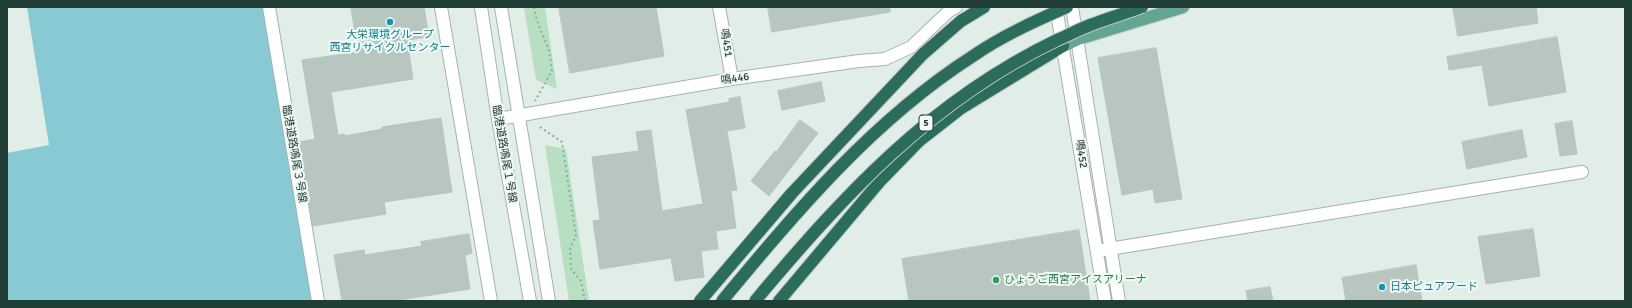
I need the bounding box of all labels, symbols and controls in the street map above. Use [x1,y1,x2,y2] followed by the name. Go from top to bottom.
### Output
[385,17,395,27] marker: 大栄環境グループ 西宮リサイクルセンター
[330,28,450,54] place label: 大栄環境グループ 西宮リサイクルセンター
[717,28,735,58] street label: 鳴451
[720,70,750,88] street label: 鳴446
[279,104,309,204] street label: 臨港道路鳴尾３号線
[489,104,519,204] street label: 臨港道路鳴尾１号線
[919,115,933,131] road number: 5
[1072,139,1090,169] street label: 鳴452
[1004,273,1147,287] place label: ひょうご西宮アイスアリーナ
[991,275,1001,285] marker: ひょうご西宮アイスアリーナ
[1390,280,1478,294] place label: 日本ピュアフード
[1377,282,1387,292] marker: 日本ピュアフード

